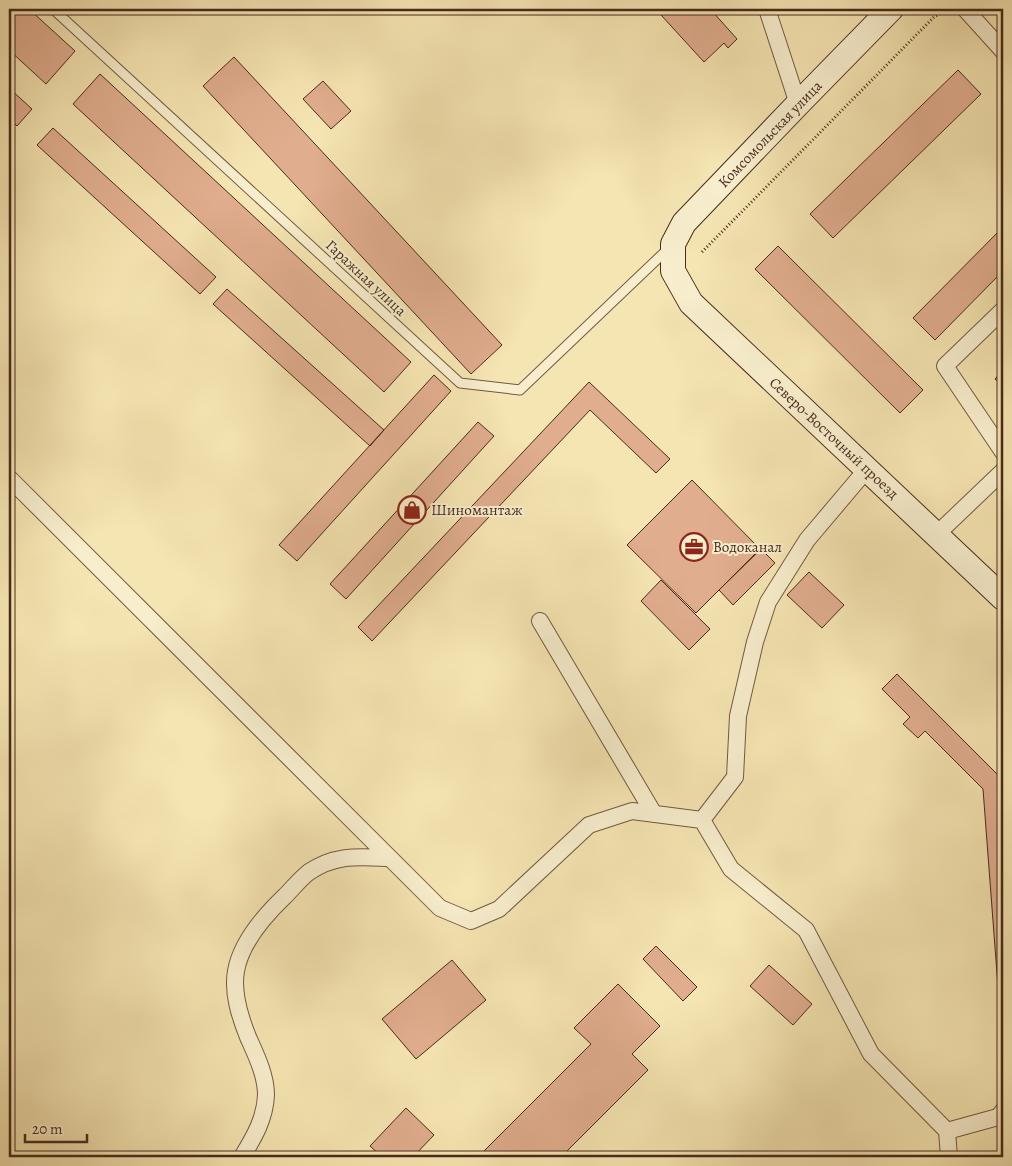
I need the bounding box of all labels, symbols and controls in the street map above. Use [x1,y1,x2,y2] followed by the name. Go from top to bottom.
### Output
[714,76,826,192] street label: Комсомольская улица
[321,235,411,321] street label: Гаражная улица
[765,373,903,503] street label: Северо-Восточный проезд
[397,495,427,525] shop icon: Шиномантаж
[431,500,523,520] place label: Шиномантаж
[679,532,709,562] office icon: Водоканал
[713,537,782,557] place label: Водоканал
[25,1111,88,1143] scale bar
[32,1119,63,1139] text: 20 m

